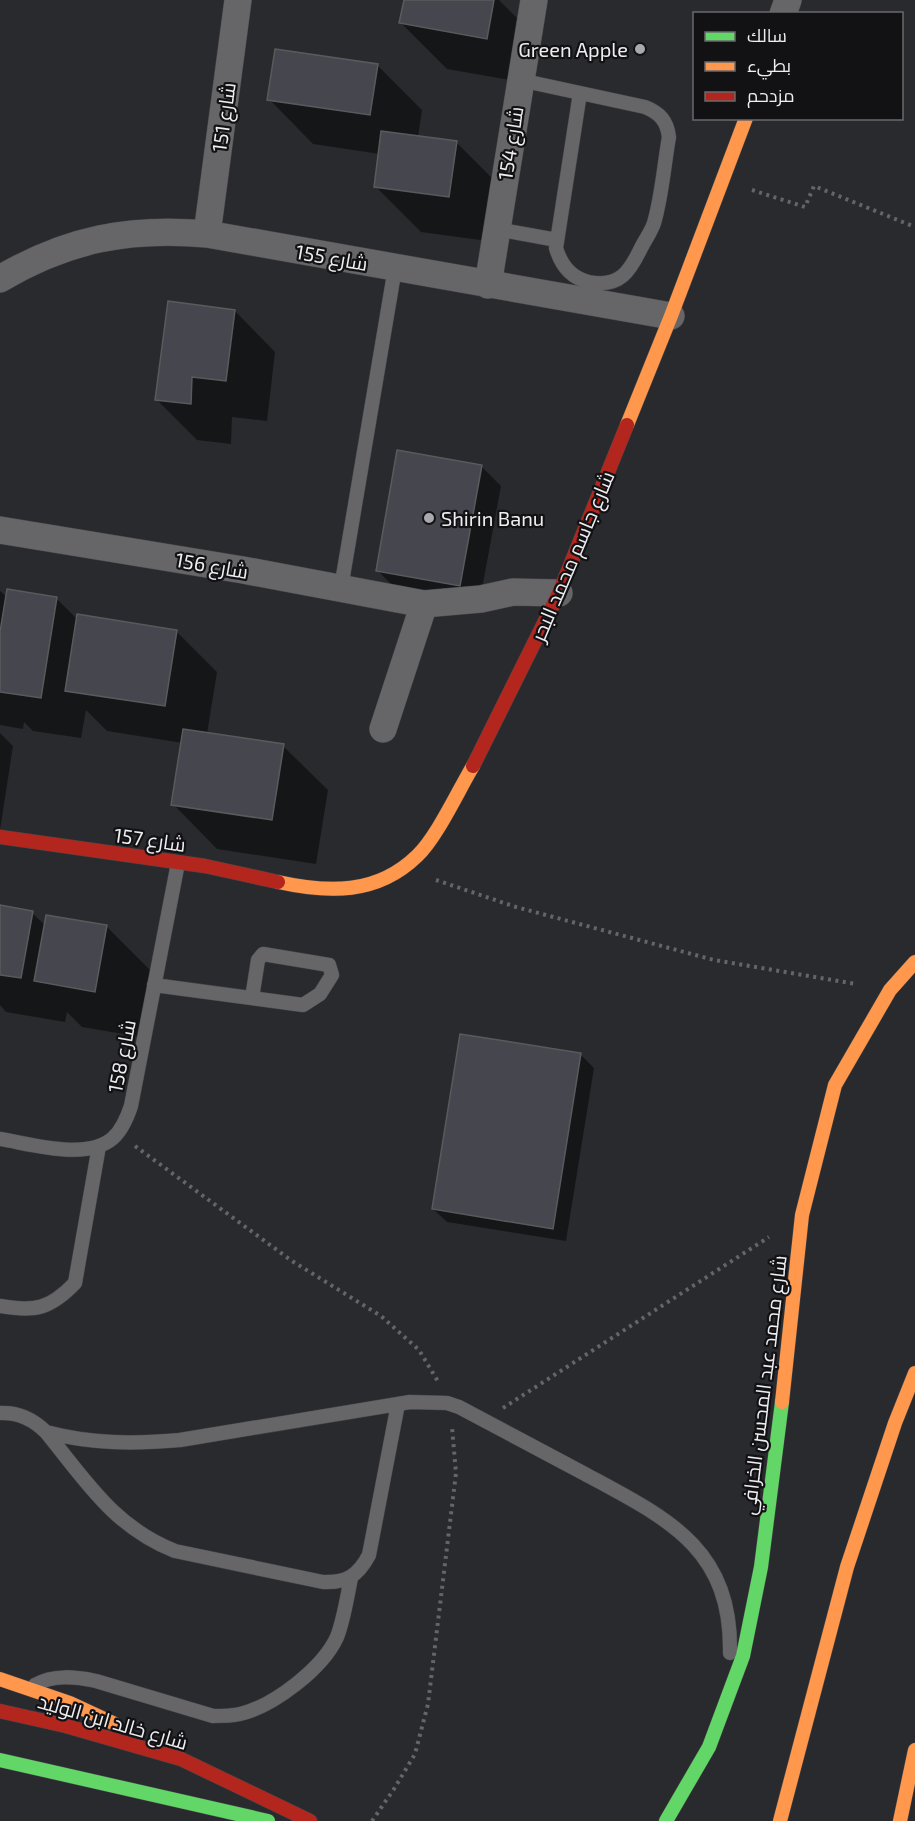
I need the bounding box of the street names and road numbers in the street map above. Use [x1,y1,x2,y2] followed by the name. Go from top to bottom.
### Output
[206,81,243,154] street label: شارع 151
[492,104,531,182] street label: شارع 154
[294,239,370,278] street label: شارع 155
[525,467,622,647] street label: شارع جاسم محمد البحر
[173,547,250,586] street label: شارع 156
[112,822,187,859] street label: شارع 157
[102,1017,143,1095] street label: شارع 158
[735,1254,796,1517] street label: شارع محمد عبد المحسن الخرافي
[35,1688,191,1757] street label: شارع خالد ابن الوليد

